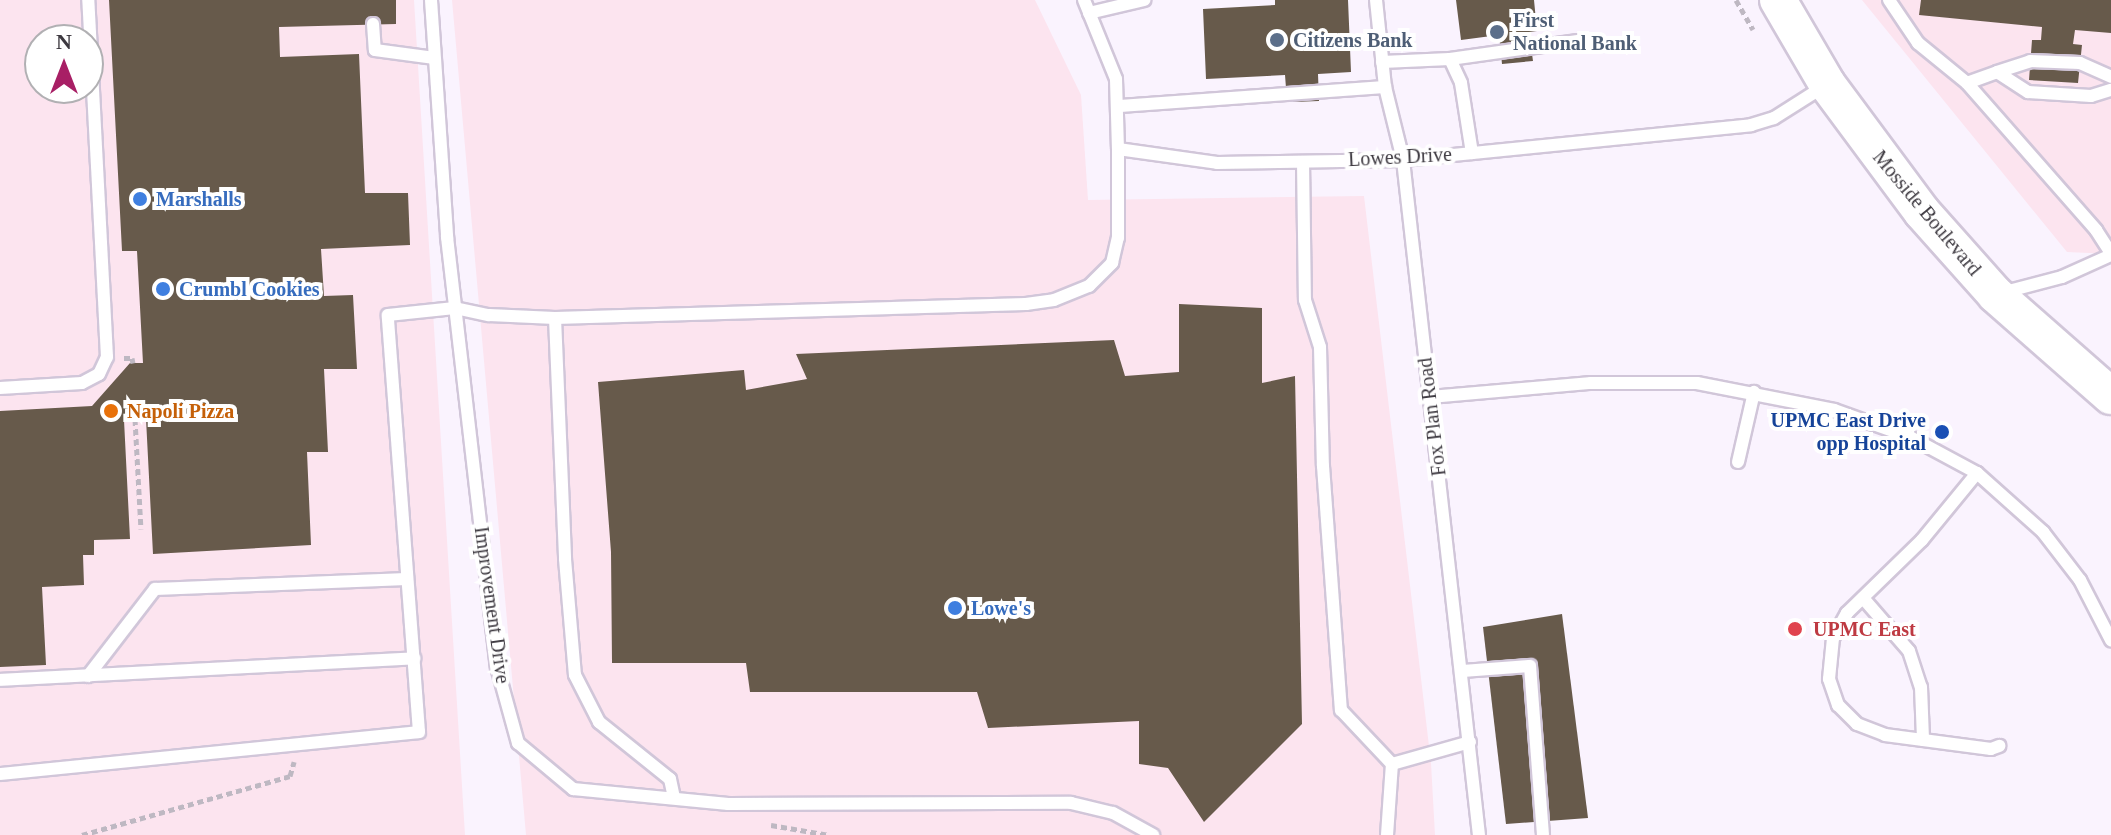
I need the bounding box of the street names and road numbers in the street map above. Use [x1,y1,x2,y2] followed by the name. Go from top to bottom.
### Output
[1348,142,1452,172] street label: Lowes Drive
[1868,145,1986,281] street label: Mosside Boulevard
[1413,357,1451,477] street label: Fox Plan Road
[469,525,515,685] street label: Improvement Drive

